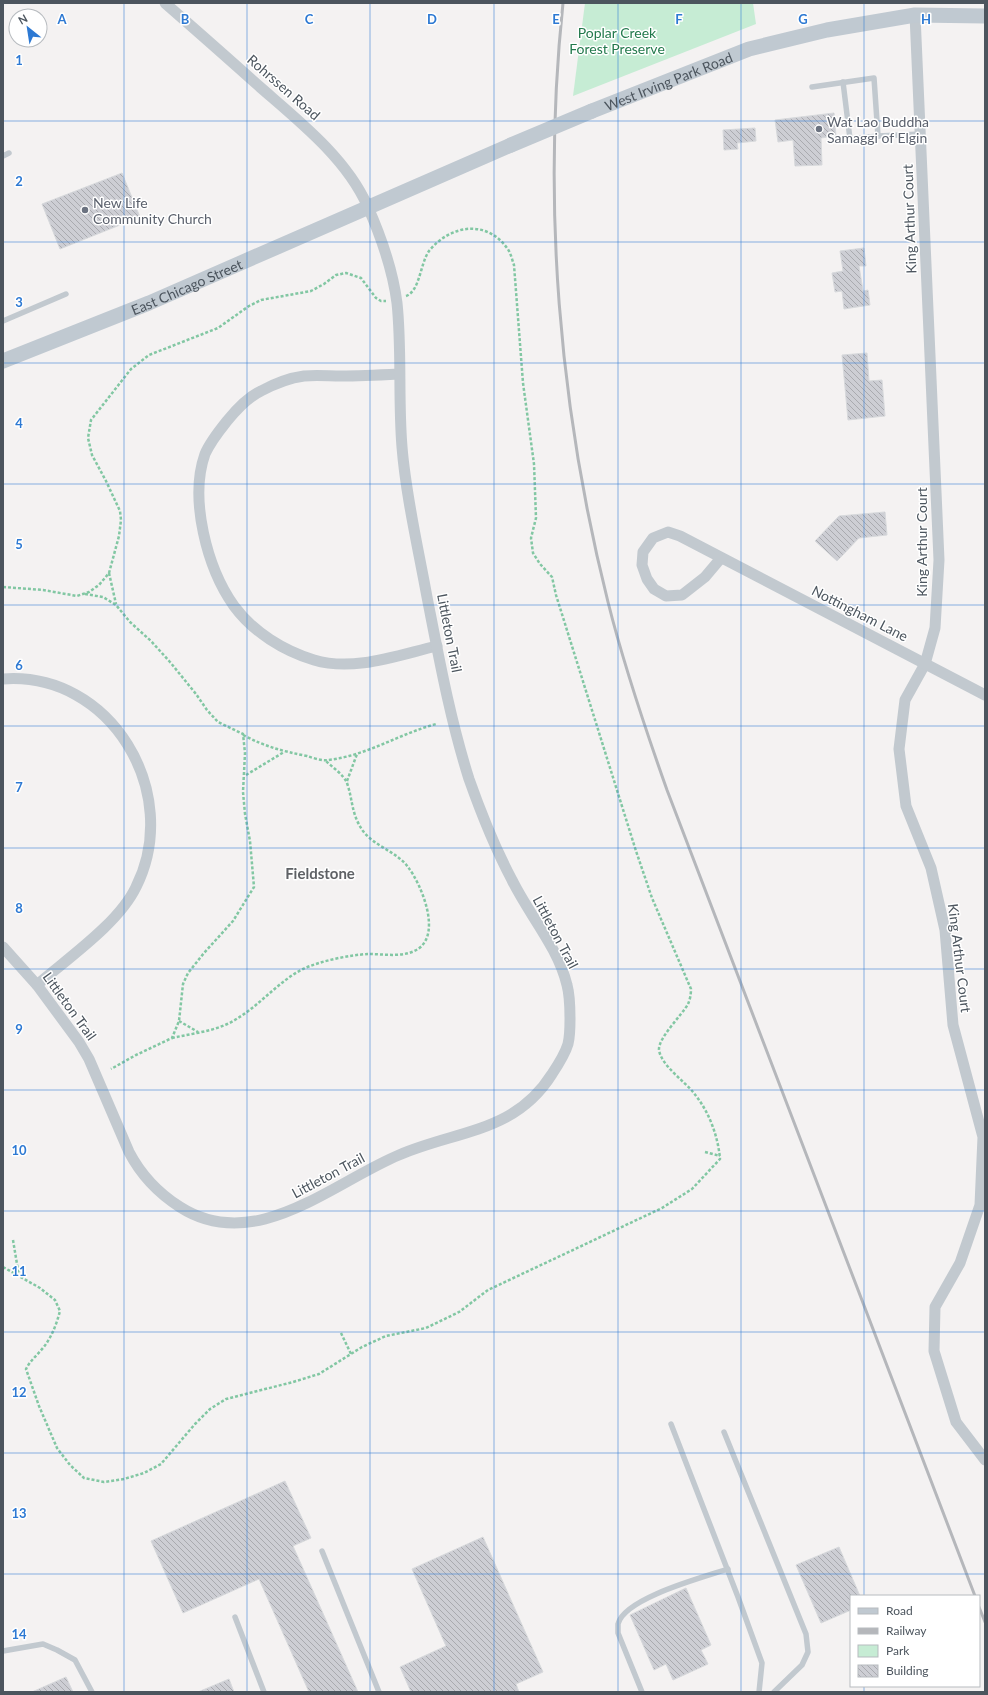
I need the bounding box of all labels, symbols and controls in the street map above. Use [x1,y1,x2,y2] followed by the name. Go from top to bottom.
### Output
[8,8,48,48] north arrow
[16,11,30,27] text: N
[56,11,67,27] text: A
[181,11,190,27] text: B
[305,11,314,27] text: C
[427,11,437,27] text: D
[552,11,560,27] text: E
[675,11,683,27] text: F
[798,11,808,27] text: G
[921,11,931,27] text: H
[569,24,665,57] park label: Poplar Creek Forest Preserve
[602,48,735,114] street label: West Irving Park Road
[244,51,324,123] street label: Rohrssen Road
[15,52,23,68] text: 1
[827,113,929,146] place label: Wat Lao Buddha Samaggi of Elgin
[814,124,824,134] marker: Wat Lao Buddha Samaggi of Elgin
[899,164,919,274] street label: King Arthur Court
[15,173,23,189] text: 2
[93,194,212,227] place label: New Life Community Church
[80,205,90,215] marker: New Life Community Church
[128,255,245,318] street label: East Chicago Street
[15,294,23,310] text: 3
[15,415,23,431] text: 4
[913,487,930,597] street label: King Arthur Court
[15,536,23,552] text: 5
[809,581,911,645] street label: Nottingham Lane
[434,592,466,674] street label: Littleton Trail
[15,657,23,673] text: 6
[15,779,23,795] text: 7
[285,864,355,882] district label: Fieldstone
[530,893,582,971] street label: Littleton Trail
[15,900,23,916] text: 8
[945,903,975,1013] street label: King Arthur Court
[40,969,100,1043] street label: Littleton Trail
[15,1021,23,1037] text: 9
[11,1142,27,1158] text: 10
[289,1149,367,1201] street label: Littleton Trail
[11,1263,27,1279] text: 11
[11,1384,27,1400] text: 12
[11,1505,27,1521] text: 13
[850,1595,980,1687] legend
[886,1603,913,1618] text: Road
[886,1623,927,1638] text: Railway
[11,1626,27,1642] text: 14
[886,1643,910,1658] text: Park
[886,1663,929,1678] text: Building

